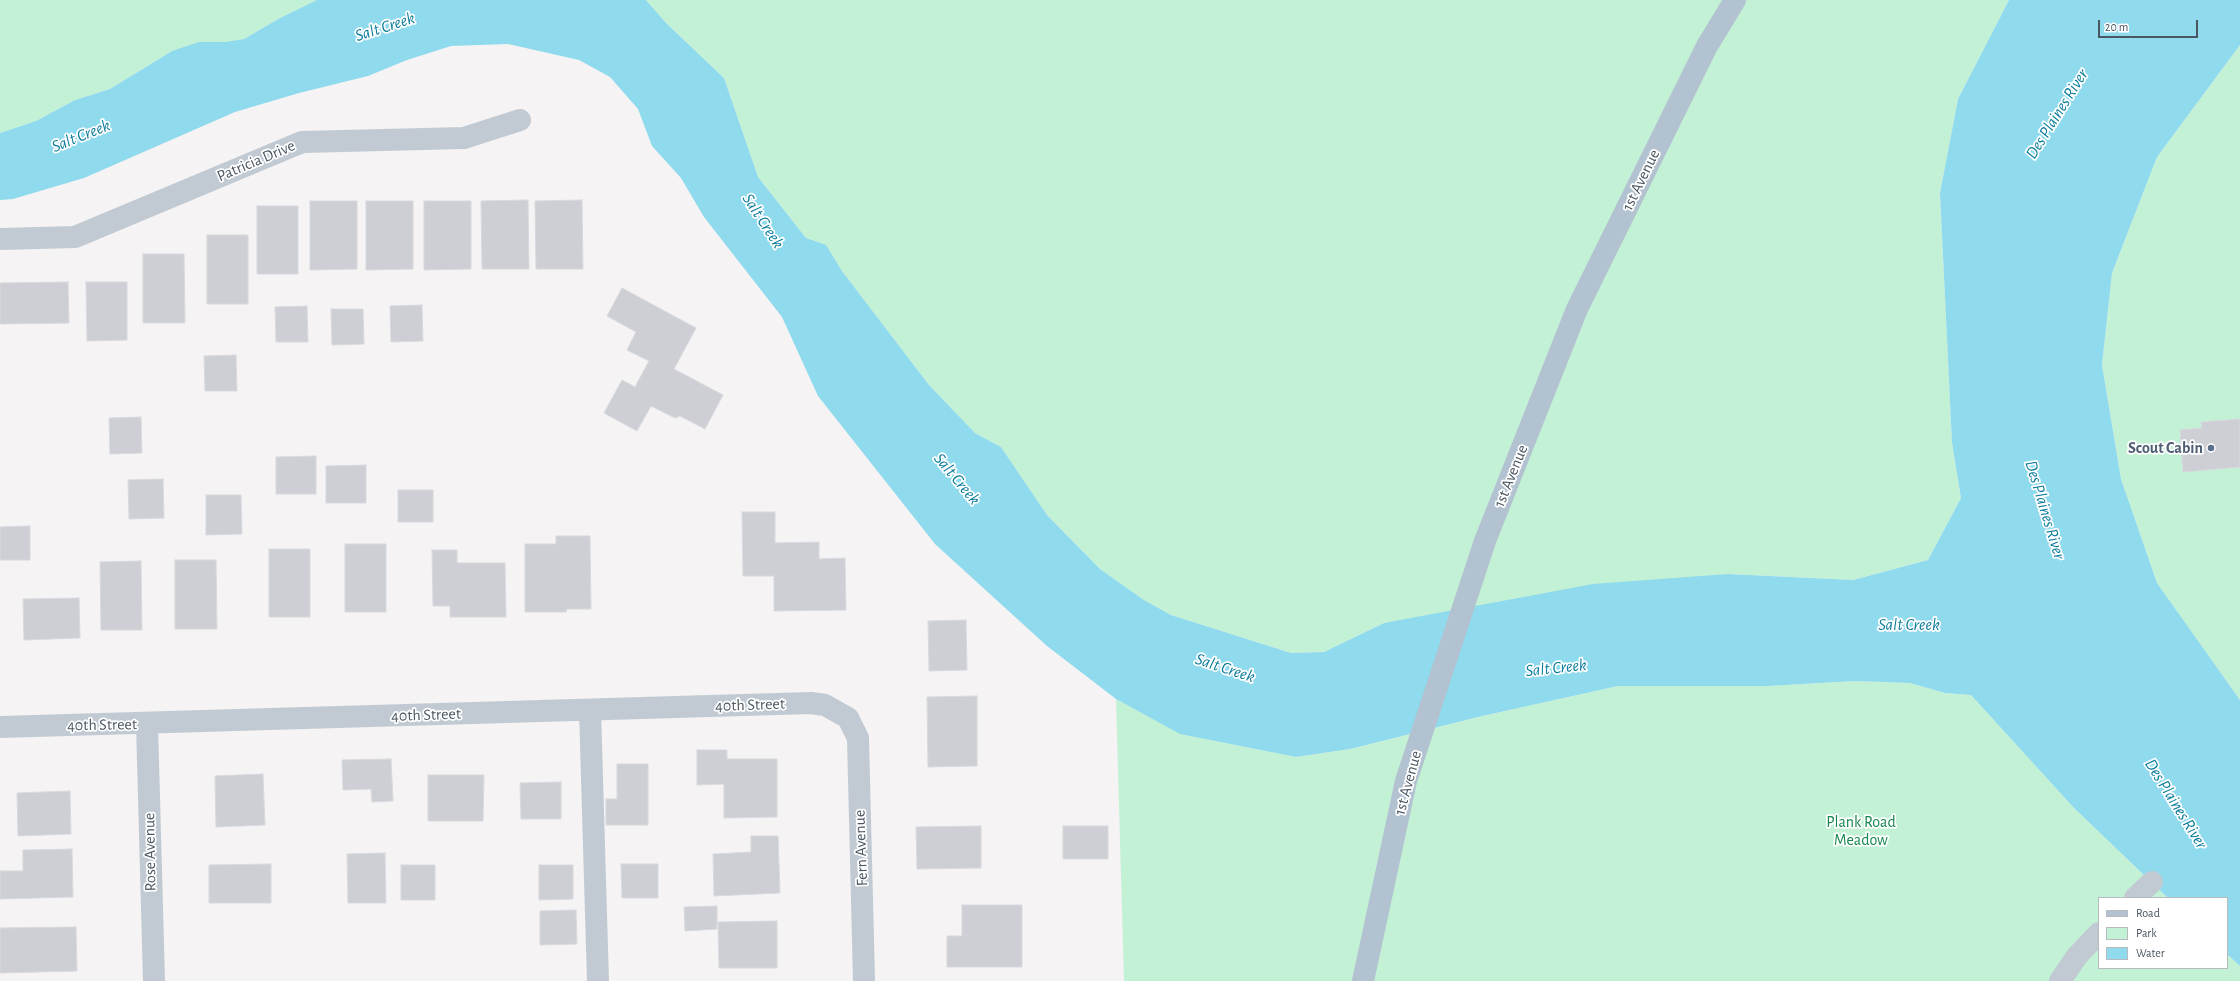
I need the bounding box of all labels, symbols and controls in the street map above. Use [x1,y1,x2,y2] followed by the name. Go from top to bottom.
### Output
[353,8,417,46] water label: Salt Creek
[2100,12,2200,38] scale bar
[2105,21,2128,33] text: 20 m
[2021,65,2093,163] water label: Des Plaines River
[49,115,113,157] water label: Salt Creek
[214,136,298,186] street label: Patricia Drive
[1618,146,1664,214] street label: 1st Avenue
[738,190,788,252] water label: Salt Creek
[2128,438,2203,458] place label: Scout Cabin
[1490,442,1532,510] street label: 1st Avenue
[2206,443,2216,453] marker: Scout Cabin
[929,449,985,509] water label: Salt Creek
[2020,458,2070,562] water label: Des Plaines River
[1878,615,1940,635] water label: Salt Creek
[1193,649,1257,687] water label: Salt Creek
[1524,655,1588,681] water label: Salt Creek
[715,694,785,716] street label: 40th Street
[391,704,461,726] street label: 40th Street
[67,715,137,735] street label: 40th Street
[1390,749,1426,817] street label: 1st Avenue
[2140,755,2212,853] water label: Des Plaines River
[850,809,872,887] street label: Fern Avenue
[140,812,160,892] street label: Rose Avenue
[1826,812,1896,850] park label: Plank Road Meadow
[2098,897,2228,969] legend
[2136,907,2160,919] text: Road
[2136,927,2157,939] text: Park
[2136,947,2165,959] text: Water

